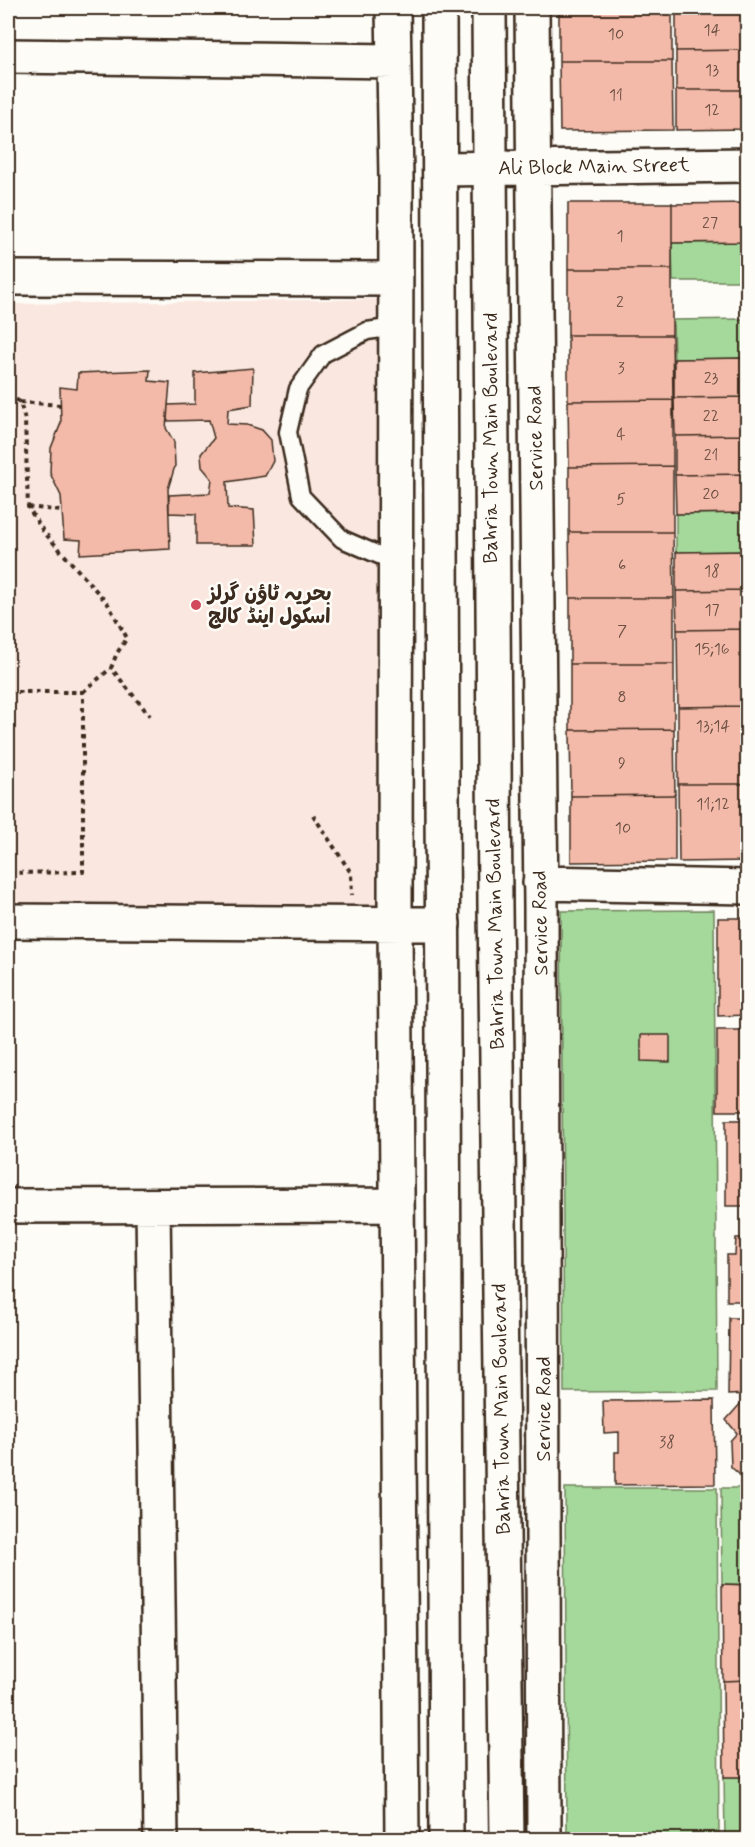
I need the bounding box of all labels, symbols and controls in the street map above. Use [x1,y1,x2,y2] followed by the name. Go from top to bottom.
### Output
[704,20,721,41] house number: 14
[608,24,624,45] house number: 10
[705,60,719,81] house number: 13
[609,85,623,106] house number: 11
[704,100,720,121] house number: 12
[498,152,690,182] street label: Ali Block Main Street
[702,213,718,234] house number: 27
[616,226,624,247] house number: 1
[616,292,624,313] house number: 2
[478,313,505,564] street label: Bahria Town Main Boulevard
[617,358,625,379] house number: 3
[704,368,719,389] house number: 23
[522,385,550,491] street label: Service Road
[703,406,719,427] house number: 22
[616,424,626,445] house number: 4
[704,445,718,466] house number: 21
[703,484,720,505] house number: 20
[616,489,626,510] house number: 5
[618,555,626,576] house number: 6
[704,561,720,582] house number: 18
[206,581,332,631] place label: بحریہ ٹاؤن گرلز اسکول اینڈ کالج
[189,598,203,612] marker: بحریہ ٹاؤن گرلز اسکول اینڈ کالج
[704,600,720,621] house number: 17
[617,621,627,642] house number: 7
[694,639,730,660] house number: 15;16
[617,687,627,708] house number: 8
[696,716,731,737] house number: 13;14
[618,753,626,774] house number: 9
[696,794,730,815] house number: 11;12
[480,798,512,1050] street label: Bahria Town Main Boulevard
[615,818,631,839] house number: 10
[527,870,555,976] street label: Service Road
[486,1283,518,1535] street label: Bahria Town Main Boulevard
[531,1356,558,1462] street label: Service Road
[659,1432,675,1453] house number: 38

